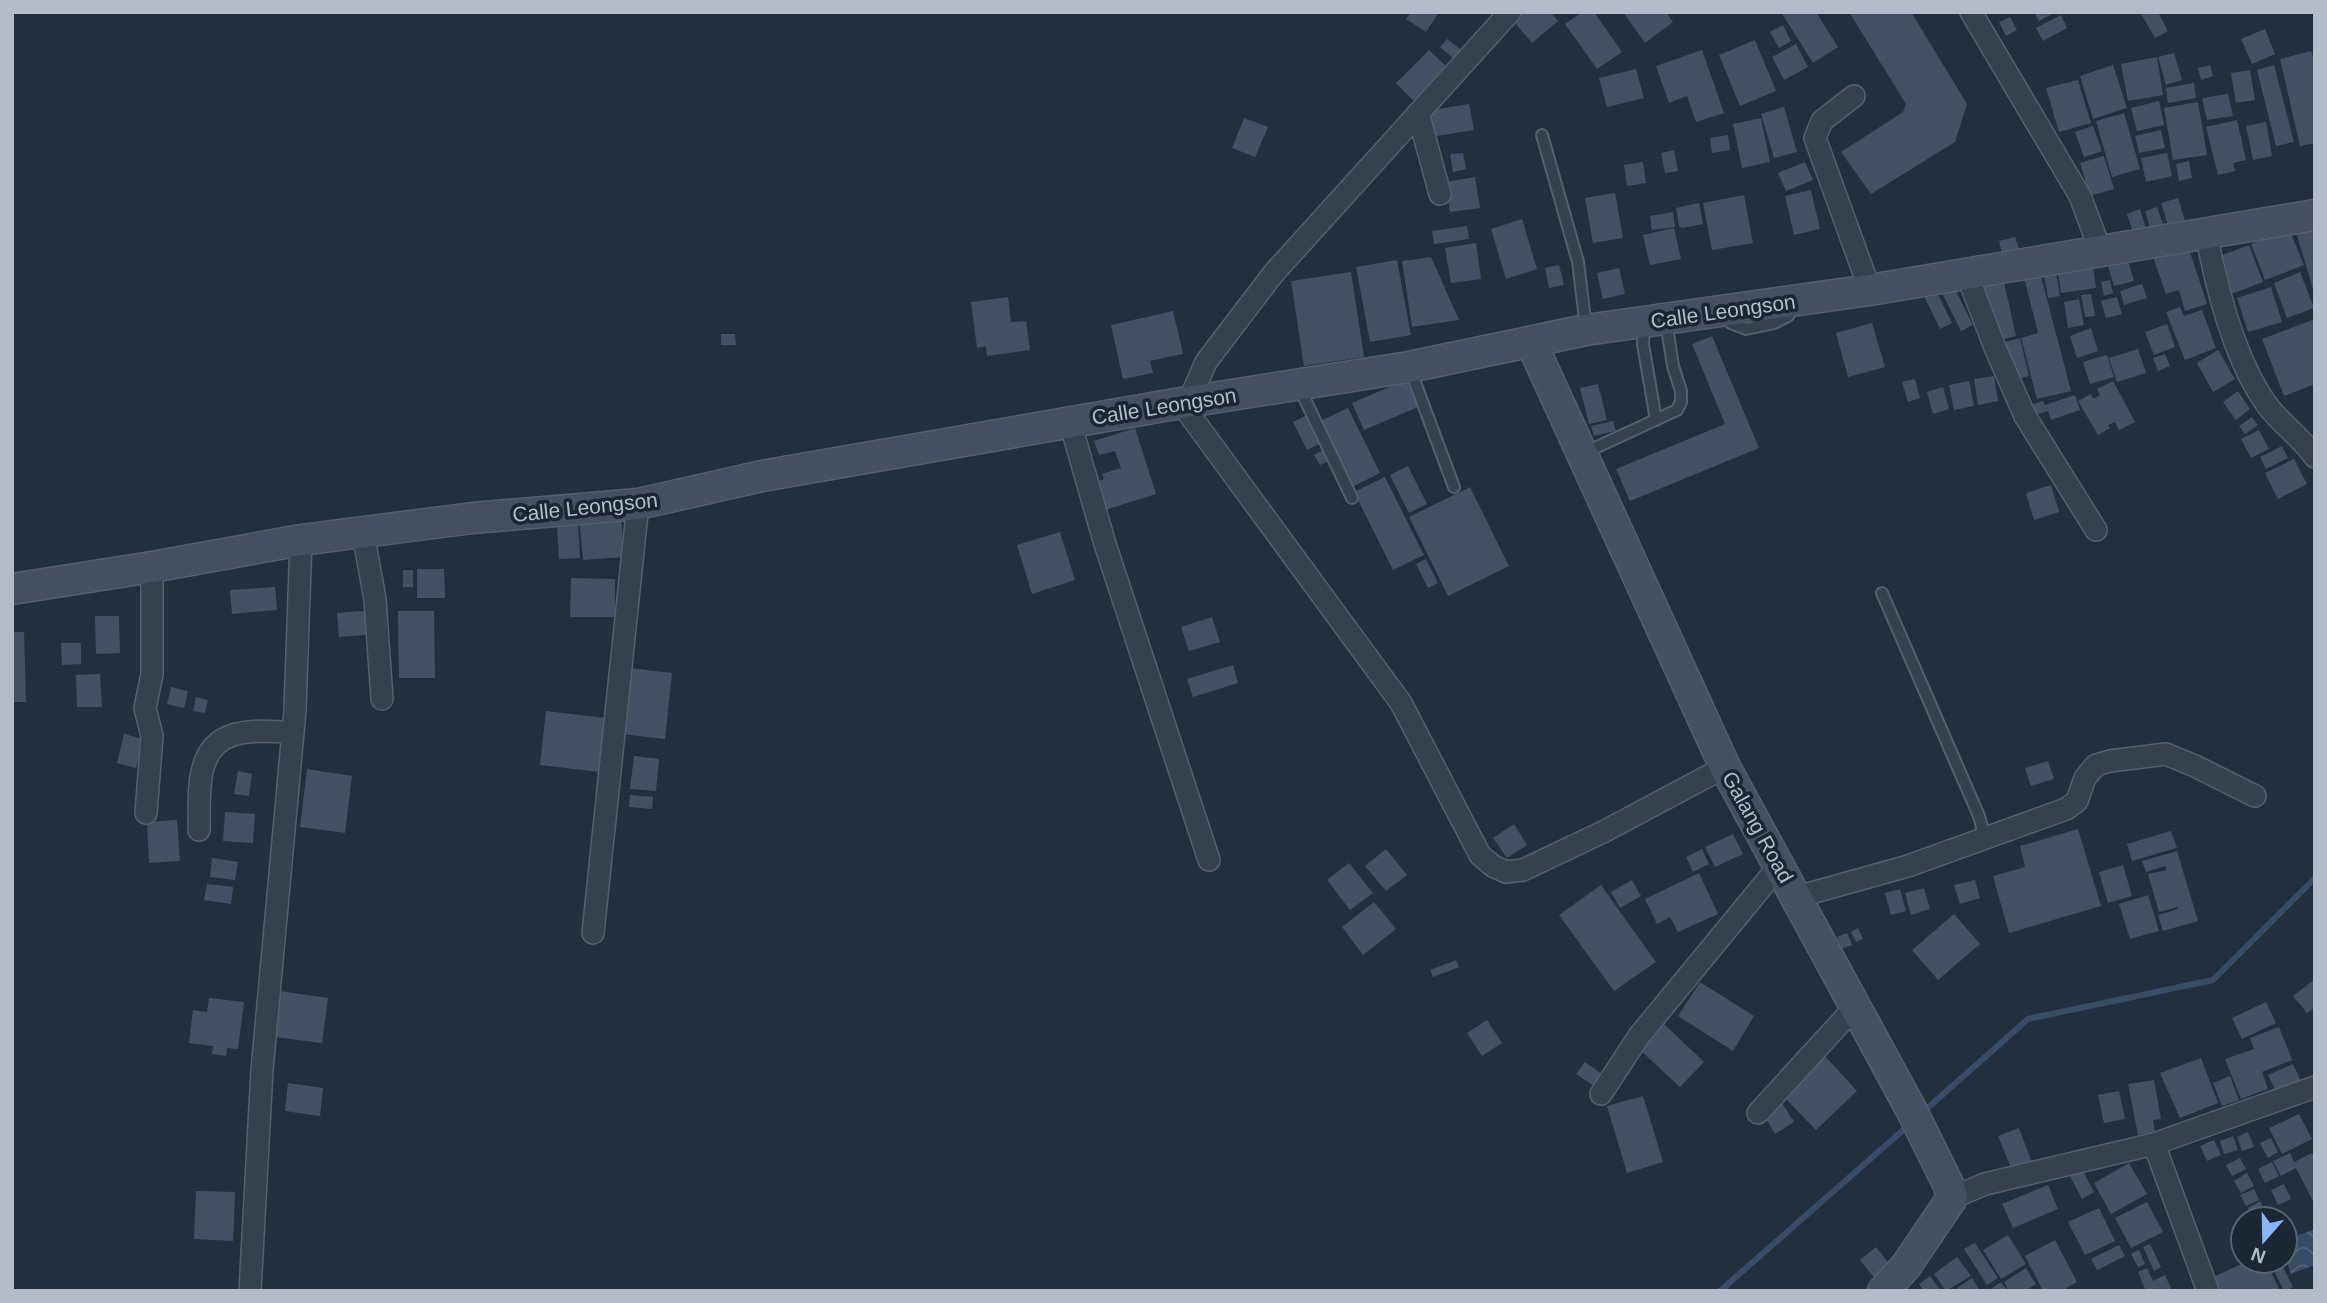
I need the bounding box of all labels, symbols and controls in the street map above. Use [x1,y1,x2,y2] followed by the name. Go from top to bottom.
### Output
[1649,289,1797,333] street label: Calle Leongson
[1090,383,1238,429] street label: Calle Leongson
[511,488,659,526] street label: Calle Leongson
[1718,767,1798,887] street label: Galang Road
[2229,1205,2299,1275] north arrow
[2248,1243,2268,1268] text: N

